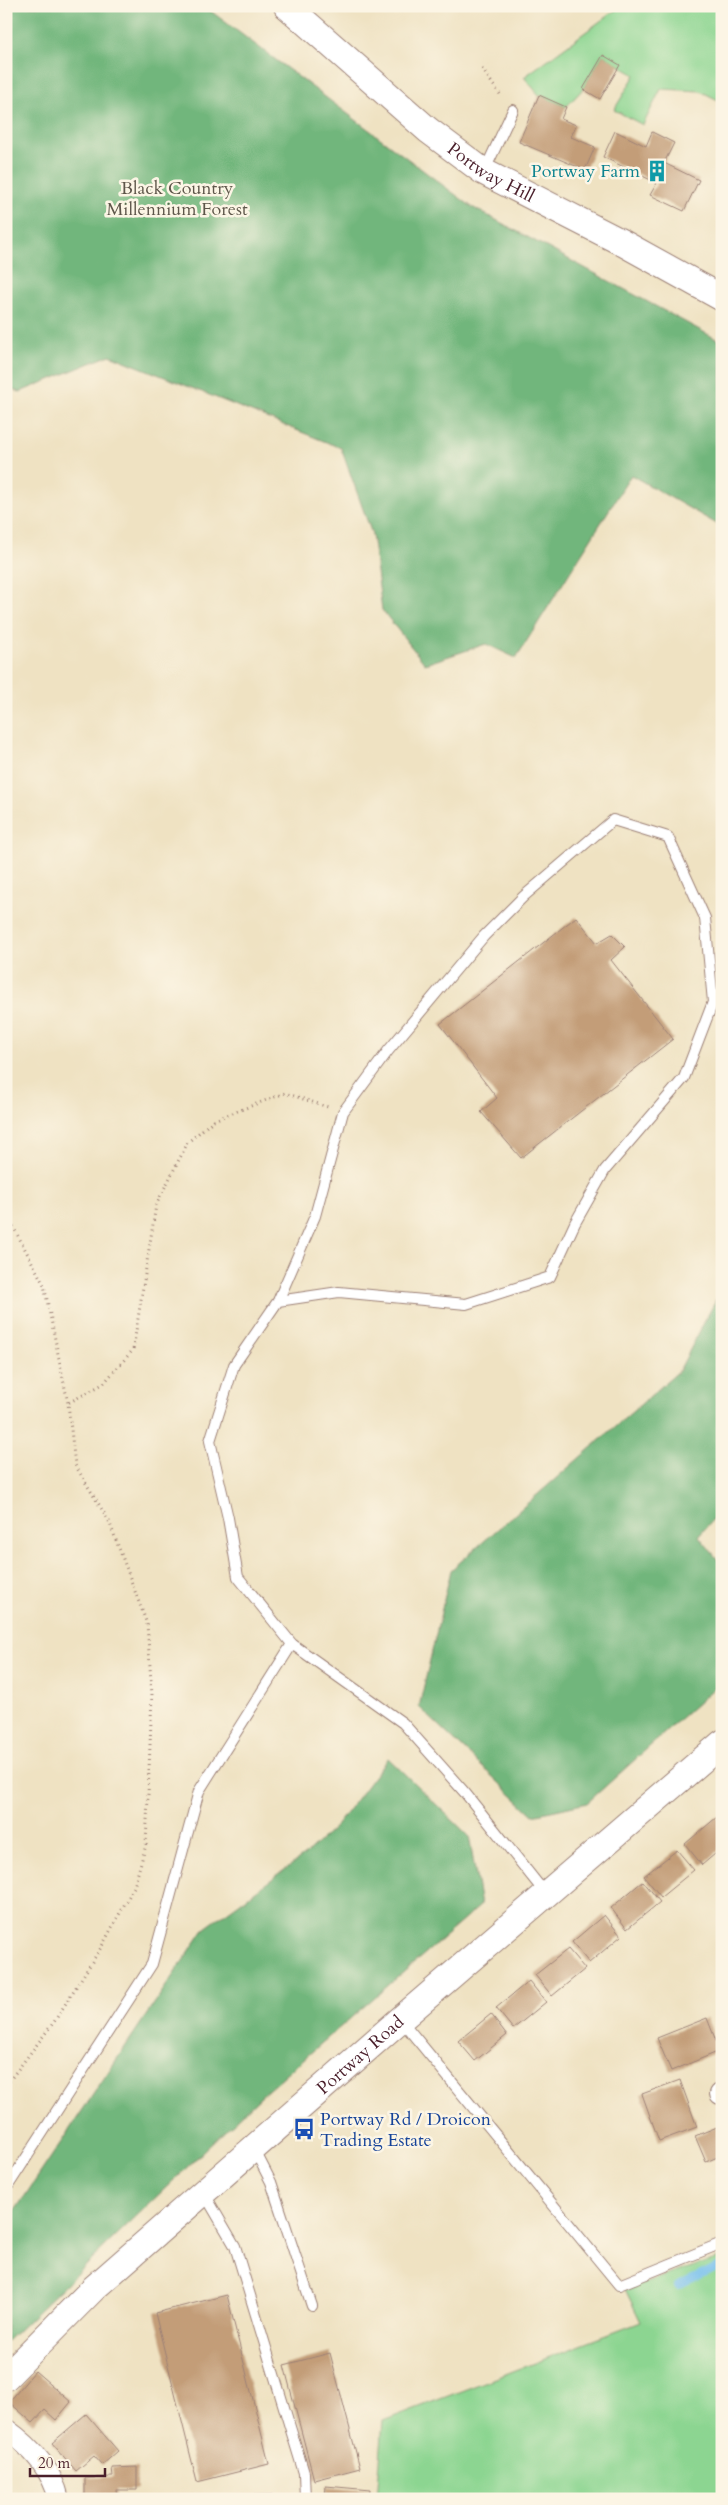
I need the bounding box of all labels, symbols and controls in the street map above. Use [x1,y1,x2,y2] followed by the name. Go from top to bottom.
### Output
[442,137,539,209] street label: Portway Hill
[644,158,670,184] building icon: Portway Farm
[531,159,641,184] place label: Portway Farm
[106,176,248,222] park label: Black Country Millennium Forest
[311,2010,410,2100] street label: Portway Road
[320,2107,492,2153] place label: Portway Rd / Droicon Trading Estate
[291,2116,317,2142] bus stop icon: Portway Rd / Droicon Trading Estate
[30,2445,105,2477] scale bar
[38,2453,70,2473] text: 20 m

